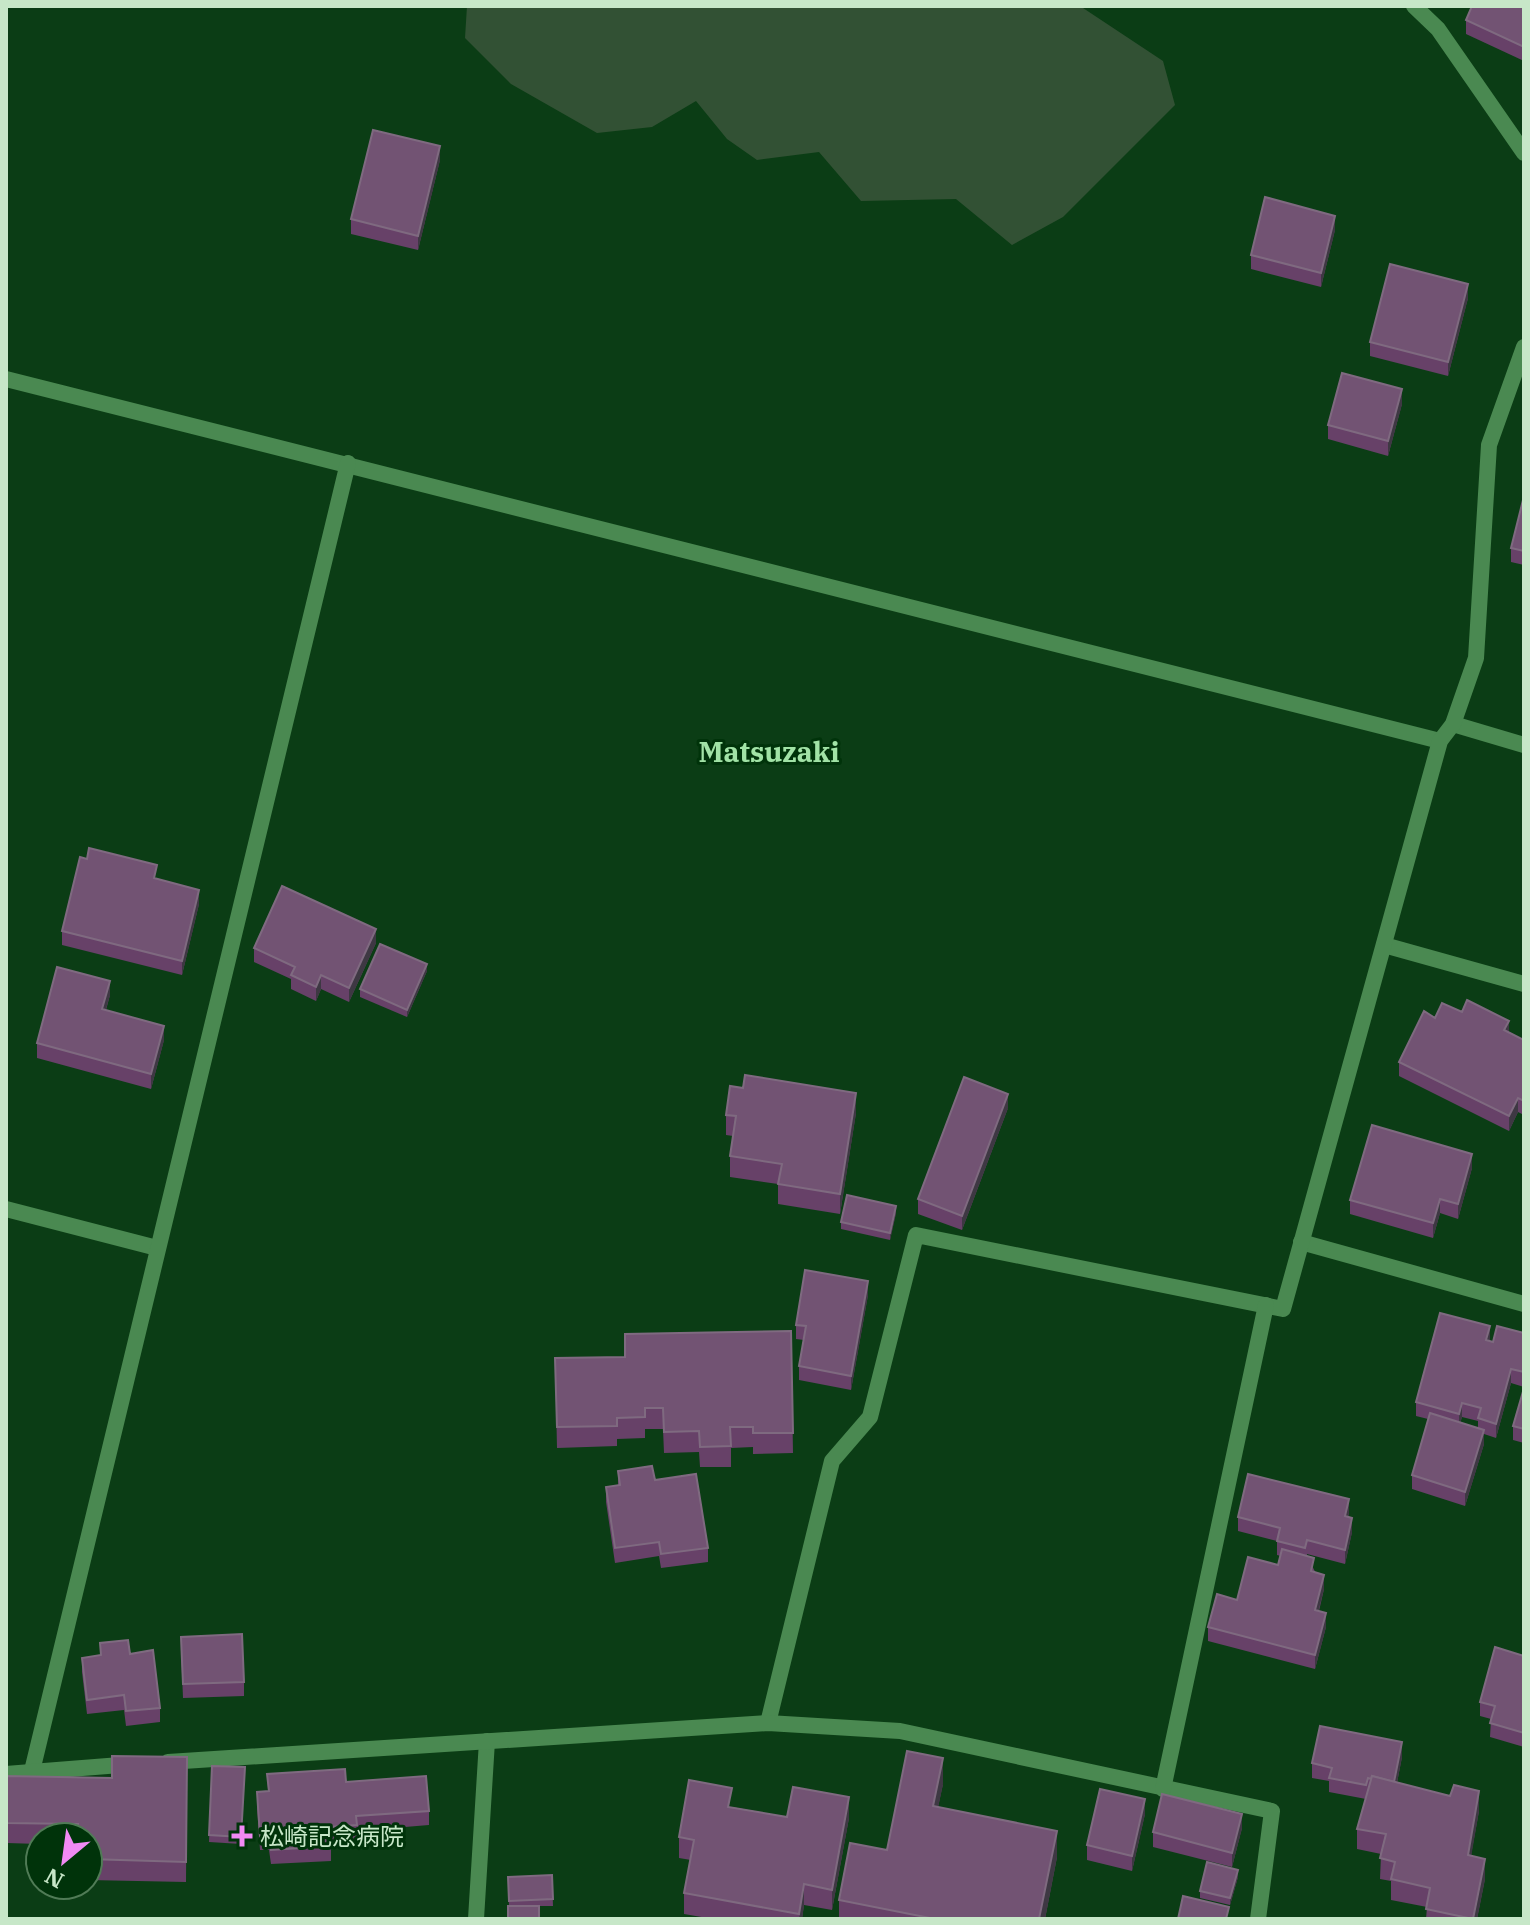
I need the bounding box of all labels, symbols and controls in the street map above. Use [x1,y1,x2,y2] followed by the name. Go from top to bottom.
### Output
[698,733,840,770] district label: Matsuzaki
[260,1820,404,1852] place label: 松崎記念病院
[24,1821,104,1901] north arrow
[231,1825,253,1847] marker: 松崎記念病院
[39,1862,69,1896] text: N

